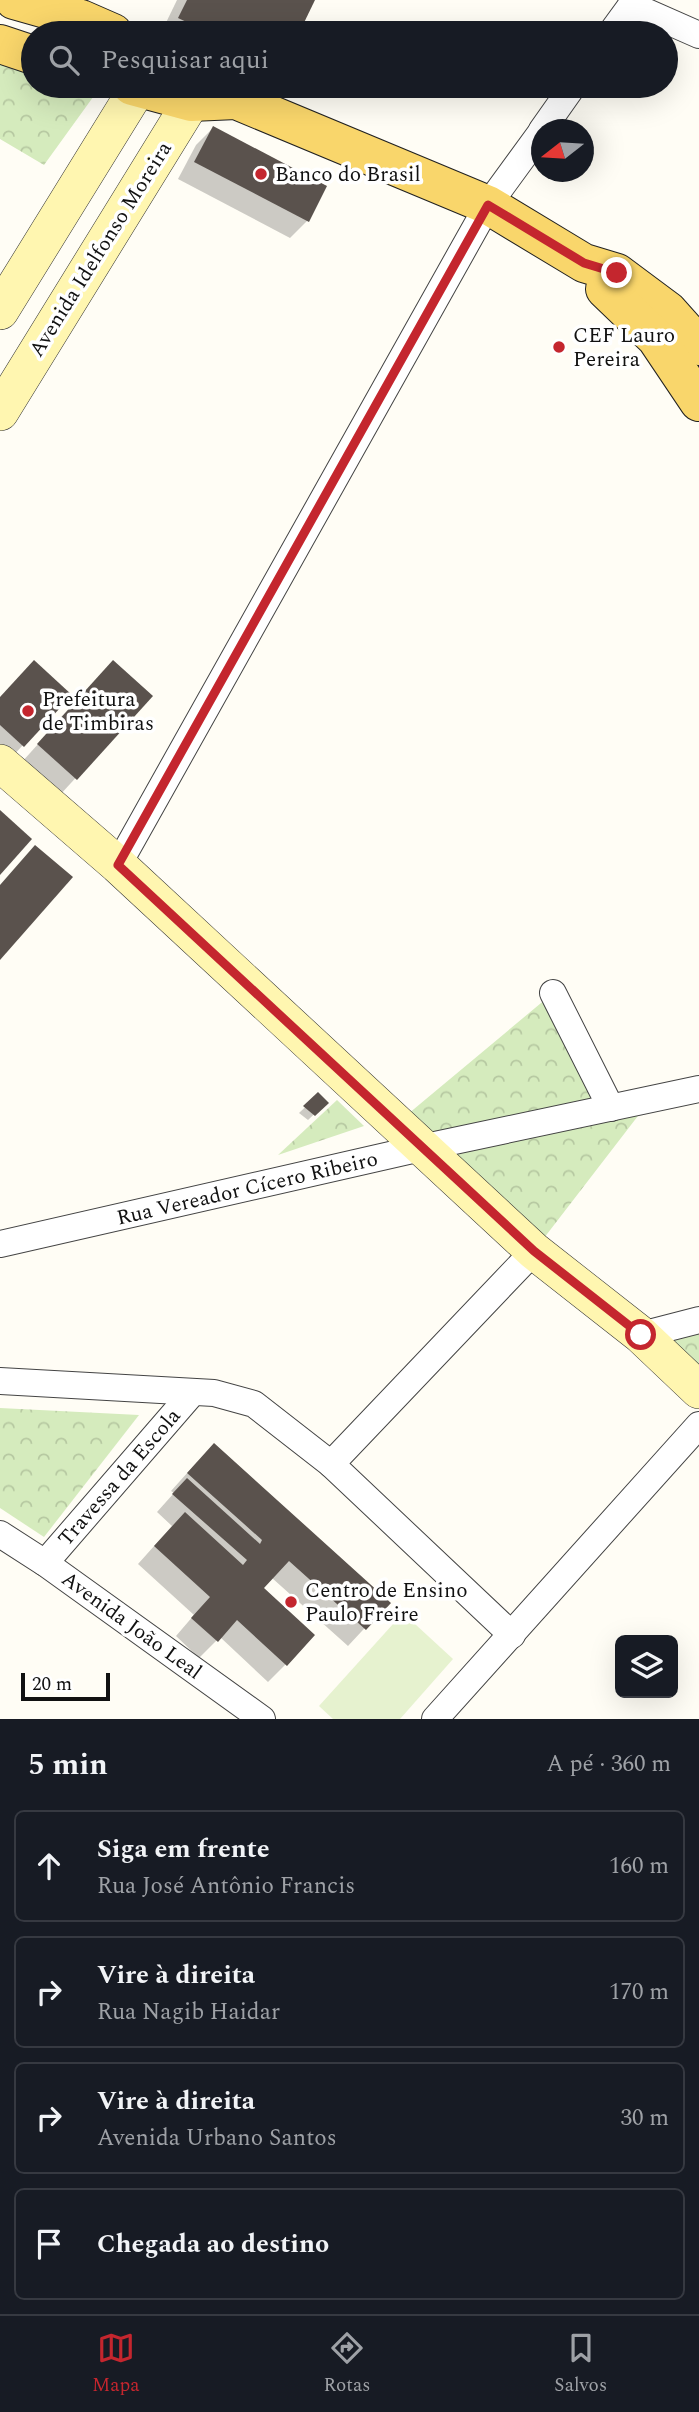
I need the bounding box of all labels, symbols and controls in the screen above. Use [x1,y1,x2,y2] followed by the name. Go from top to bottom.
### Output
[21,21,678,98] search box
[101,40,269,80] text: Pesquisar aqui
[45,41,83,79] icon: search
[531,119,594,182] north arrow
[21,135,181,364] street label: Avenida Idelfonso Moreira
[275,159,421,191] place label: Banco do Brasil
[253,166,269,182] marker: Banco do Brasil
[601,257,632,288] route end
[573,320,675,376] place label: CEF Lauro Pereira
[551,339,567,355] marker: CEF Lauro Pereira
[42,684,154,740] place label: Prefeitura de Timbiras
[20,703,36,719] marker: Prefeitura de Timbiras
[114,1143,381,1235] street label: Rua Vereador Cícero Ribeiro
[625,1319,656,1350] route start
[51,1401,189,1554] street label: Travessa da Escola
[54,1564,208,1688] street label: Avenida João Leal
[305,1575,467,1631] place label: Centro de Ensino Paulo Freire
[283,1594,299,1610] marker: Centro de Ensino Paulo Freire
[615,1635,678,1698] map controls
[615,1635,678,1698] button: layers
[21,1670,110,1702] scale bar
[32,1670,72,1699] text: 20 m
[28,1742,108,1788] text: 5 min
[546,1747,671,1782] text: A pé · 360 m
[97,1829,270,1869] text: Siga em frente
[30,1847,68,1885] icon: ahead
[609,1849,669,1884] text: 160 m
[97,1869,355,1904] text: Rua José Antônio Francis
[97,1955,255,1995] text: Vire à direita
[30,1973,68,2011] icon: right
[609,1975,669,2010] text: 170 m
[97,1995,280,2030] text: Rua Nagib Haidar
[97,2081,255,2121] text: Vire à direita
[30,2099,68,2137] icon: right
[620,2101,669,2136] text: 30 m
[97,2121,337,2156] text: Avenida Urbano Santos
[97,2224,329,2264] text: Chegada ao destino
[30,2225,68,2263] icon: arrive
[92,2329,140,2400] tab: Mapa
[323,2329,370,2400] tab: Rotas
[554,2329,607,2400] tab: Salvos

